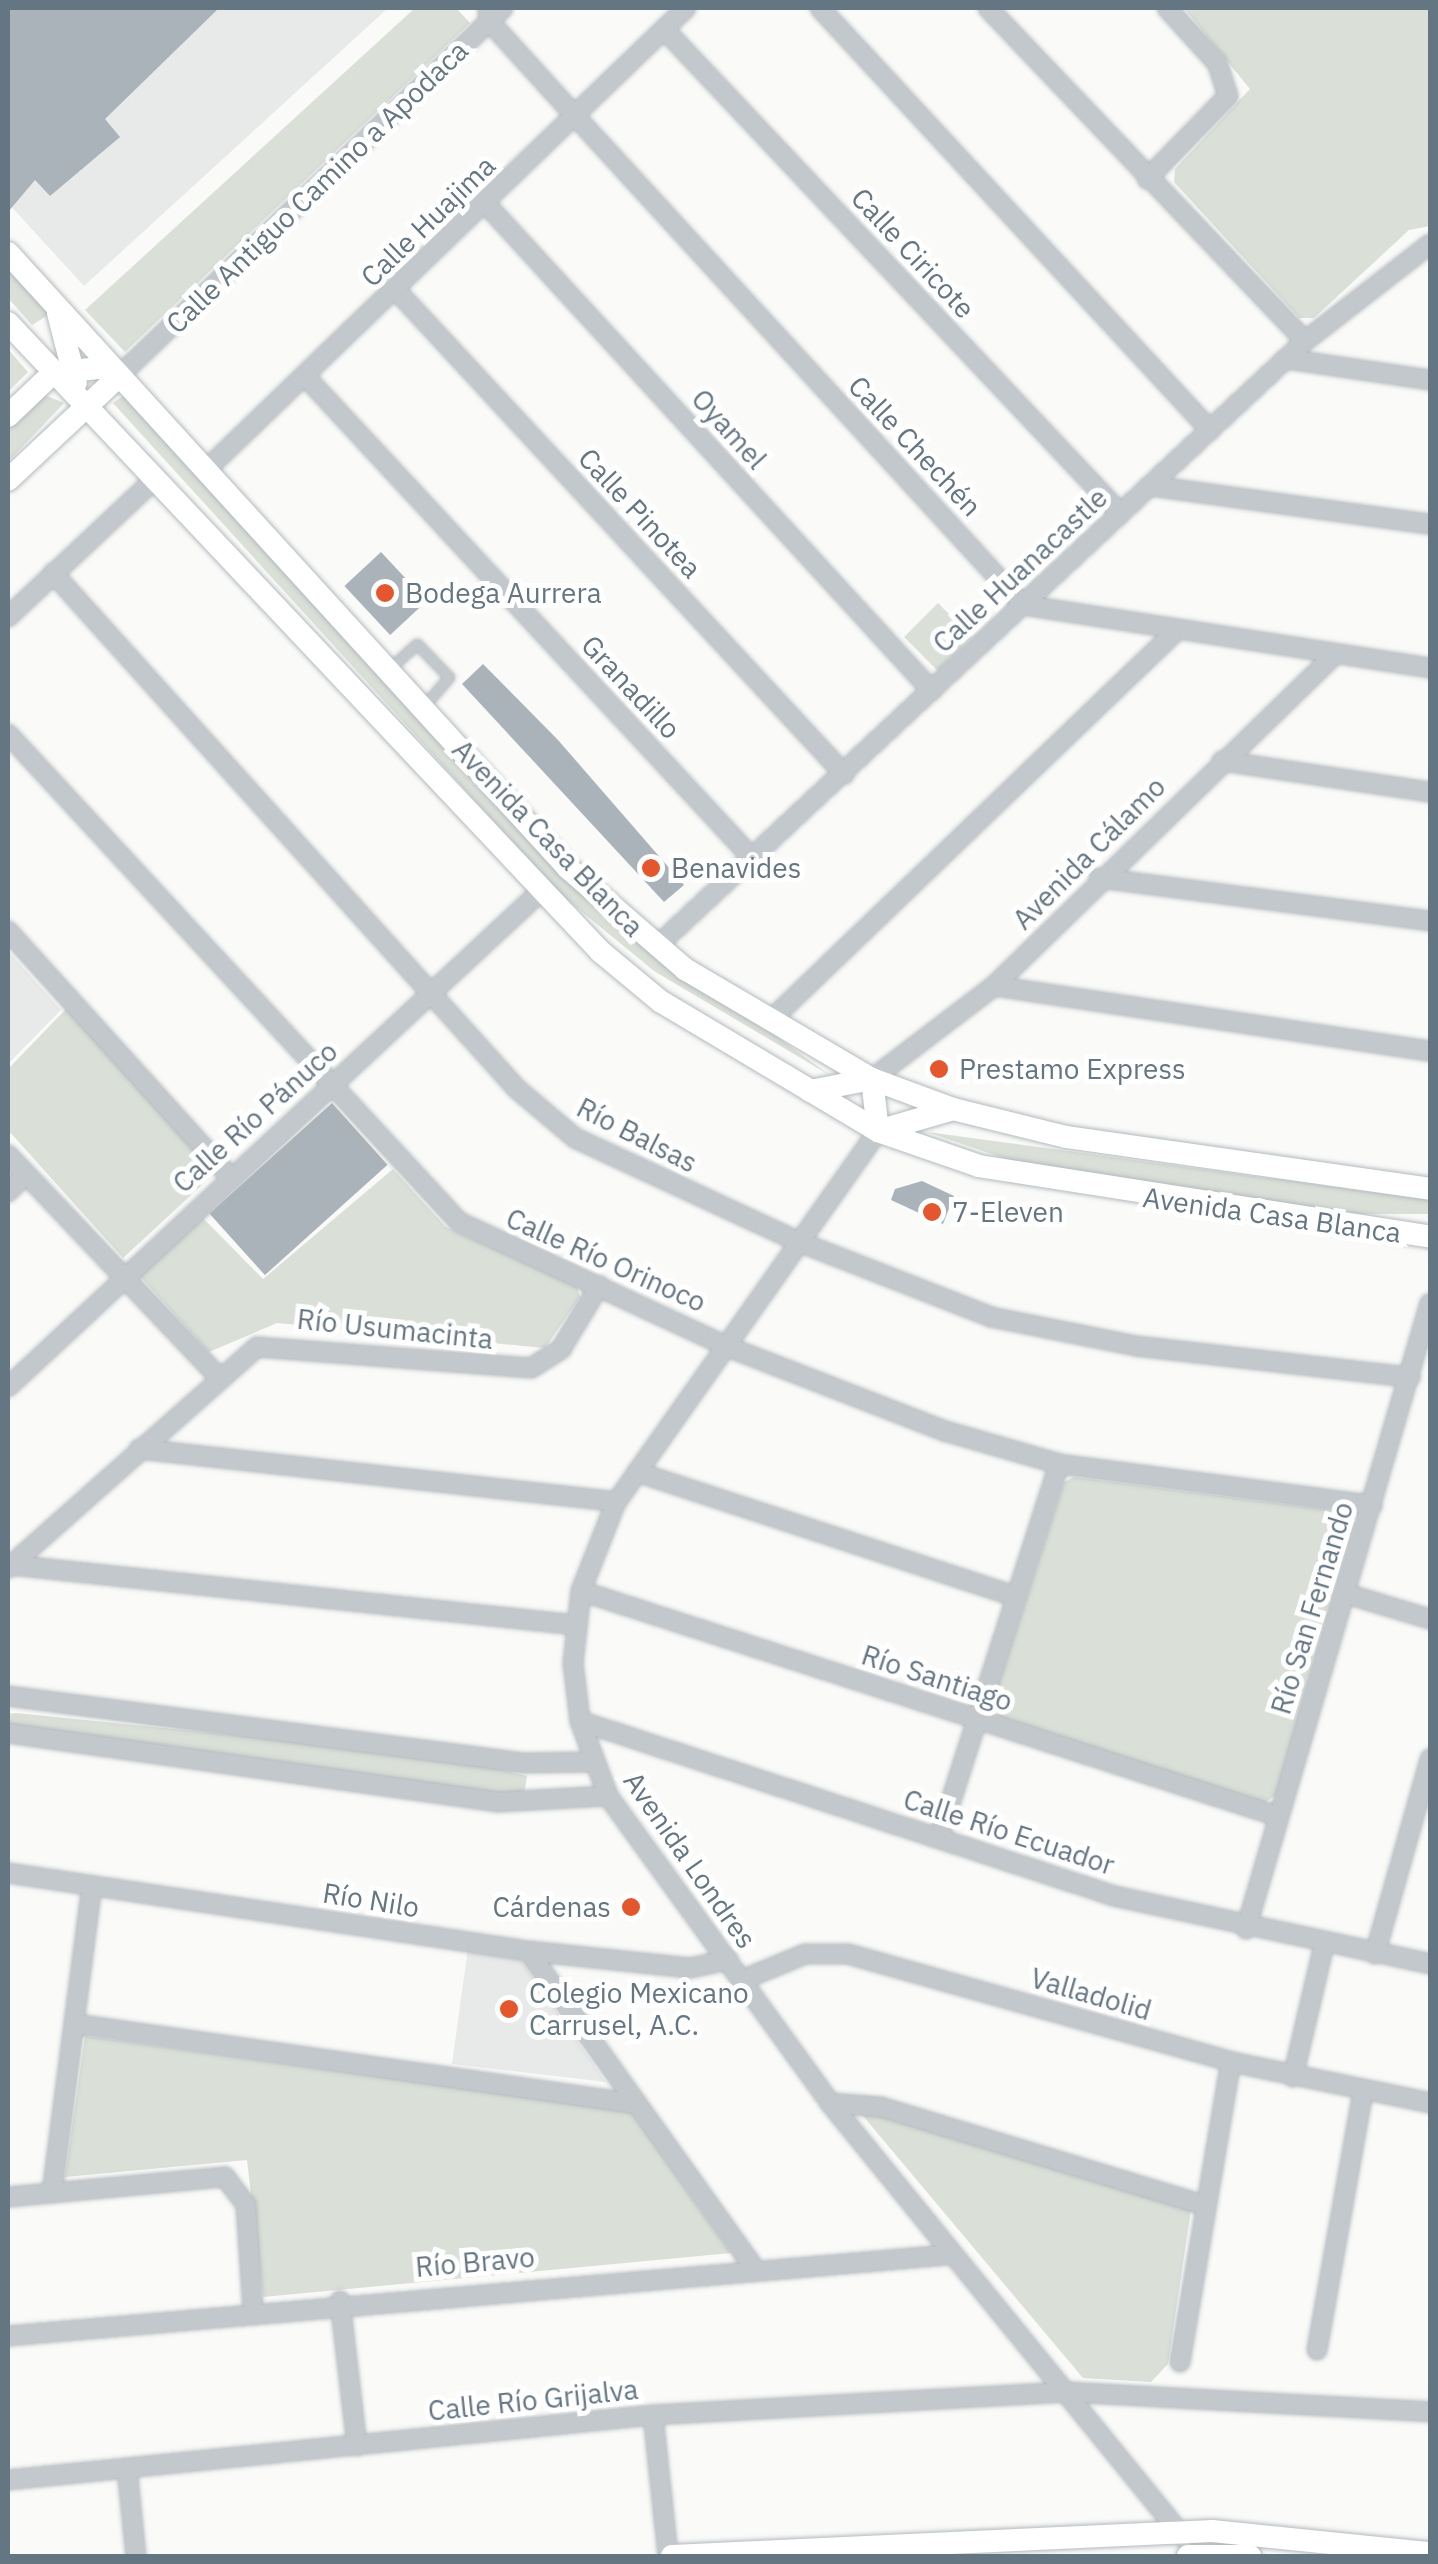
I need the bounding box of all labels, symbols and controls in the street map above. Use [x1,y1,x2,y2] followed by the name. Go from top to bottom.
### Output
[159,34,475,340] street label: Calle Antiguo Camino a Apodaca
[354,149,502,293] street label: Calle Huajima
[844,181,982,325] street label: Calle Ciricote
[842,369,988,523] street label: Calle Chechén
[684,382,774,476] street label: Oyamel
[571,441,709,585] street label: Calle Pinotea
[926,481,1114,659] street label: Calle Huanacastle
[405,576,602,610] place label: Bodega Aurrera
[374,582,396,604] marker: Bodega Aurrera
[575,628,687,746] street label: Granadillo
[445,733,651,943] street label: Avenida Casa Blanca
[1006,770,1172,936] street label: Avenida Cálamo
[671,851,801,885] place label: Benavides
[640,857,662,879] marker: Benavides
[166,1034,344,1200] street label: Calle Río Pánuco
[959,1052,1186,1086] place label: Prestamo Express
[928,1058,950,1080] marker: Prestamo Express
[571,1090,703,1180] street label: Río Balsas
[1141,1180,1403,1250] street label: Avenida Casa Blanca
[952,1195,1064,1229] place label: 7-Eleven
[501,1201,711,1319] street label: Calle Río Orinoco
[921,1201,943,1223] marker: 7-Eleven
[295,1302,495,1356] street label: Río Usumacinta
[1264,1498,1360,1718] street label: Río San Fernando
[857,1638,1017,1718] street label: Río Santiago
[617,1765,763,1955] street label: Avenida Londres
[899,1782,1119,1882] street label: Calle Río Ecuador
[320,1876,422,1924] street label: Río Nilo
[492,1890,611,1924] place label: Cárdenas
[620,1896,642,1918] marker: Cárdenas
[1027,1961,1155,2027] street label: Valladolid
[529,1976,749,2042] place label: Colegio Mexicano Carrusel, A.C.
[498,1998,520,2020] marker: Colegio Mexicano Carrusel, A.C.
[414,2240,536,2284] street label: Río Bravo
[426,2372,640,2428] street label: Calle Río Grijalva

